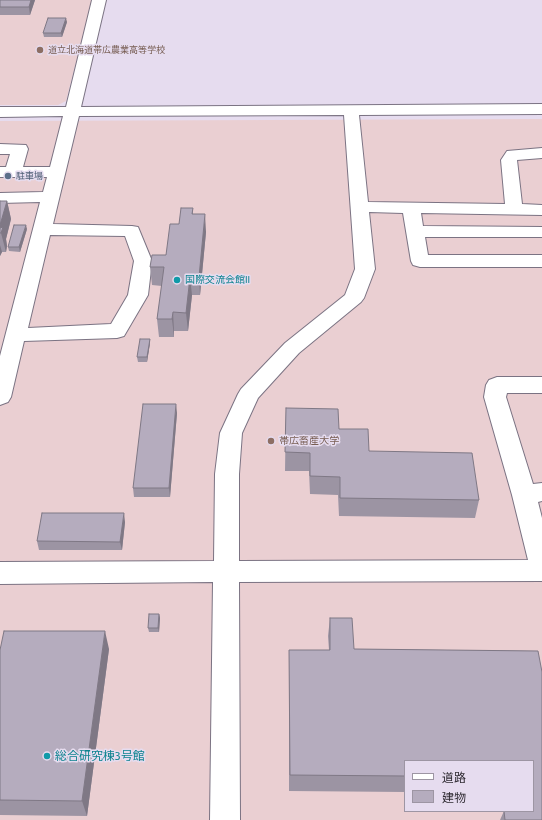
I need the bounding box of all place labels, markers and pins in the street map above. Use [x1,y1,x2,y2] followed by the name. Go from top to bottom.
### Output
[35,45,45,55] marker: 道立北海道帯広農業高等学校
[48,45,165,55] place label: 道立北海道帯広農業高等学校
[3,171,13,181] marker: 駐車場
[16,171,43,181] place label: 駐車場
[185,274,250,286] place label: 国際交流会館II
[172,275,182,285] marker: 国際交流会館II
[279,435,339,447] place label: 帯広畜産大学
[266,436,276,446] marker: 帯広畜産大学
[55,749,145,763] place label: 総合研究棟3号館
[42,751,52,761] marker: 総合研究棟3号館

